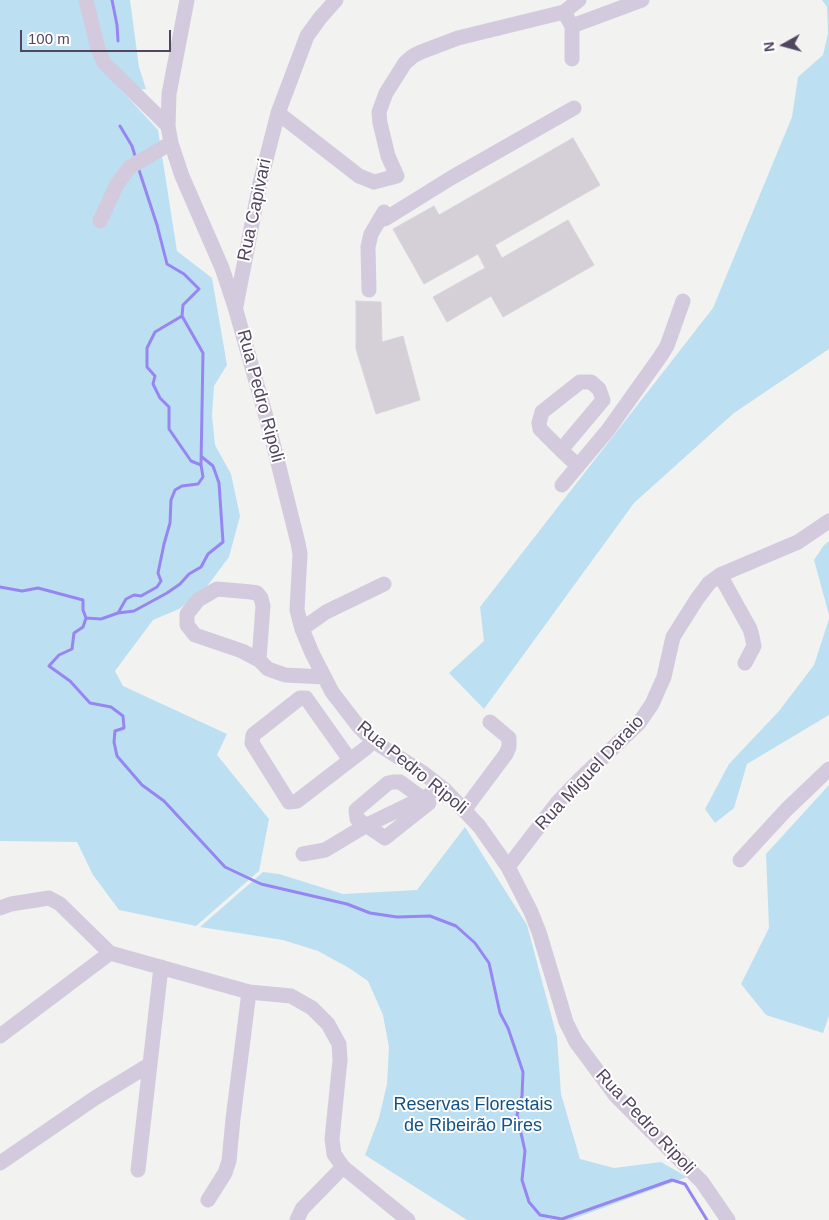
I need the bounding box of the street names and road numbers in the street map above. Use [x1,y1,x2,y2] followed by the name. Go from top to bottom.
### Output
[234,157,276,263] street label: Rua Capivari
[232,327,288,465] street label: Rua Pedro Ripoli
[531,711,649,835] street label: Rua Miguel Daraio
[352,717,472,819] street label: Rua Pedro Ripoli
[591,1065,699,1179] street label: Rua Pedro Ripoli

